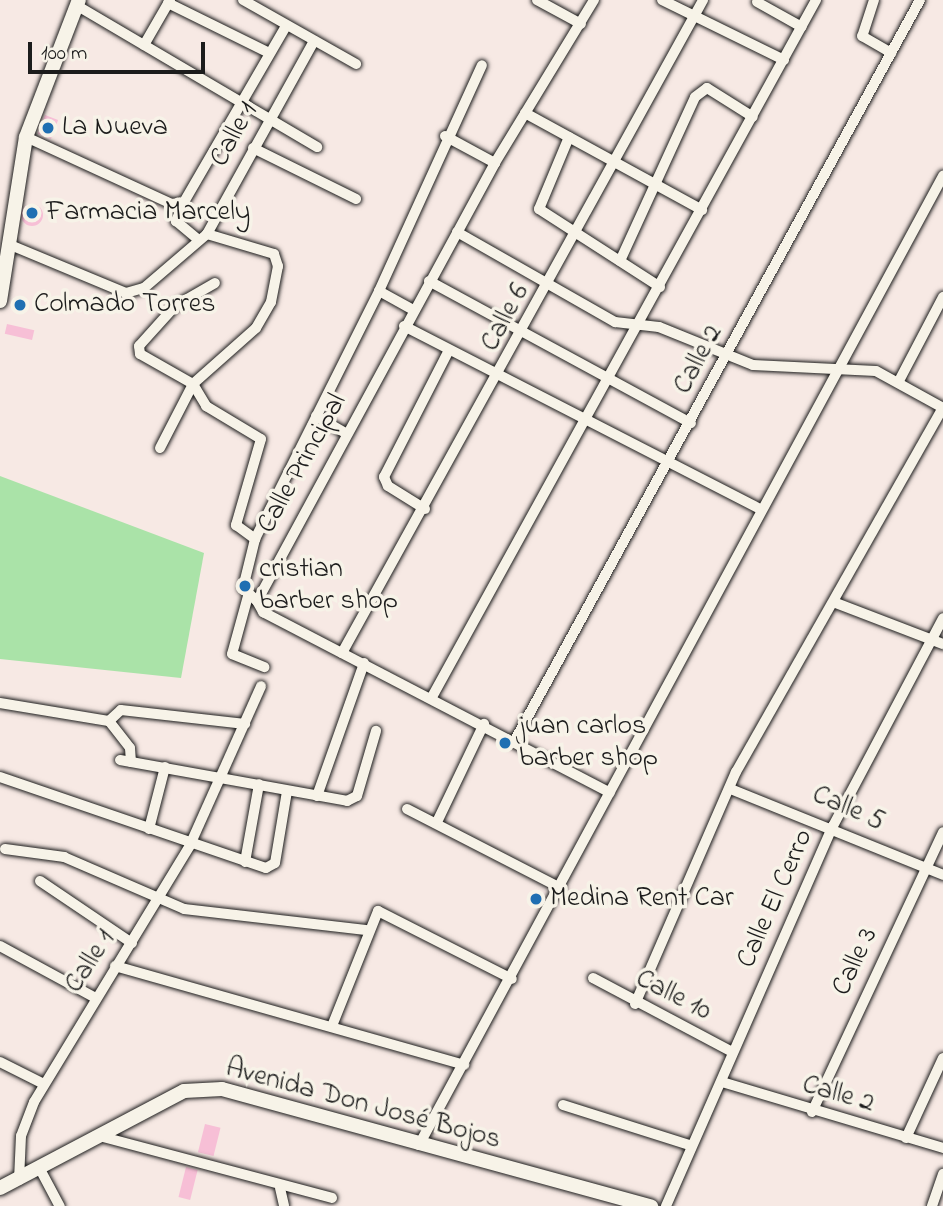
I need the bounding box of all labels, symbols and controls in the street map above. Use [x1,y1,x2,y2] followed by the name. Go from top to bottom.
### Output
[32,28,208,72] scale bar
[41,39,87,69] text: 100 m
[204,97,266,173] street label: Calle 1
[62,111,168,145] place label: La Nueva
[40,120,56,136] marker: La Nueva
[46,196,250,230] place label: Farmacia Marcely
[24,205,40,221] marker: Farmacia Marcely
[474,278,538,358] street label: Calle 6
[34,288,216,322] place label: Colmado Torres
[12,297,28,313] marker: Colmado Torres
[667,320,731,400] street label: Calle 2
[251,388,355,540] street label: Calle Principal
[259,553,398,619] place label: cristian barber shop
[237,578,253,594] marker: cristian barber shop
[519,710,658,776] place label: juan carlos barber shop
[497,735,513,751] marker: juan carlos barber shop
[807,779,889,839] street label: Calle 5
[731,825,821,973] street label: Calle El Cerro
[550,882,734,916] place label: Medina Rent Car
[528,891,544,907] marker: Medina Rent Car
[826,923,886,1001] street label: Calle 3
[58,924,124,1000] street label: Calle 1
[630,963,716,1029] street label: Calle 10
[222,1052,504,1158] street label: Avenida Don José Bojos
[798,1069,878,1121] street label: Calle 2

